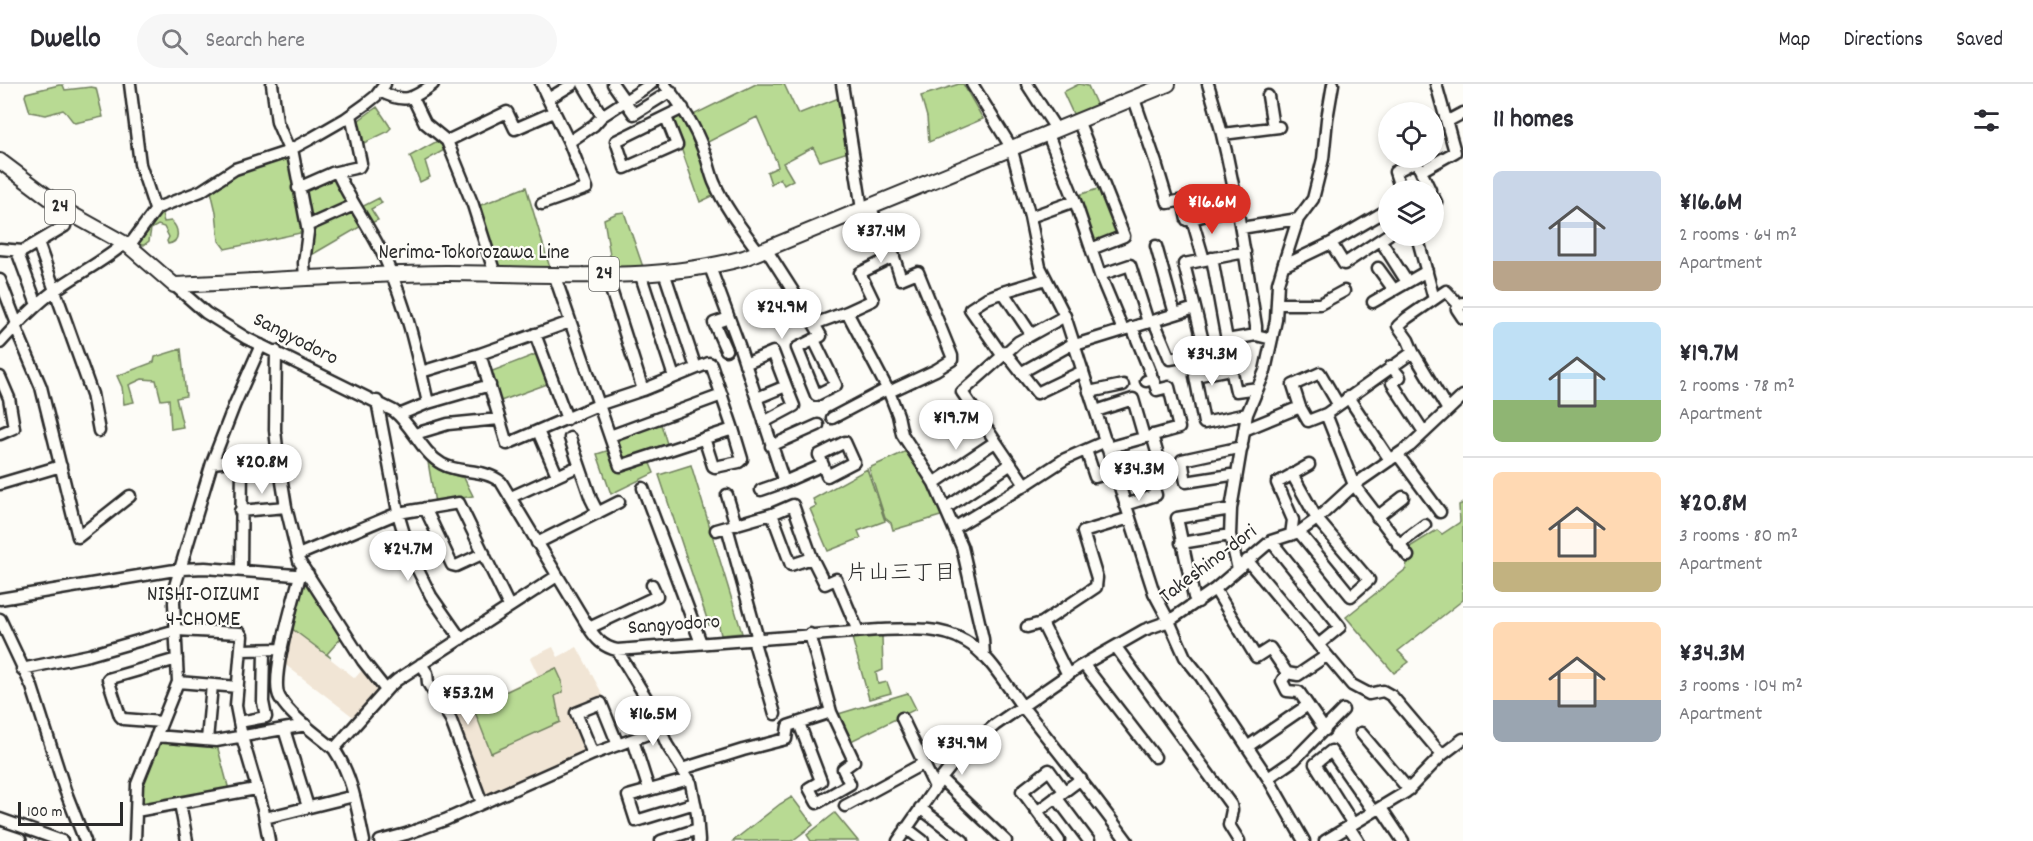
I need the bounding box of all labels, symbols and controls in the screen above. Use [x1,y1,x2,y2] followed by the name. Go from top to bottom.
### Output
[137,14,557,68] search box
[30,21,101,61] text: Dwello
[158,25,191,58] icon: search
[206,26,305,57] text: Search here
[1779,26,1810,56] text: Map
[1843,26,1923,56] text: Directions
[1956,26,2003,56] text: Saved
[1378,102,1444,246] map controls
[1378,102,1444,168] button: locate
[1493,102,1574,139] text: 11 homes
[1970,104,2003,137] icon: filters
[1378,180,1444,246] button: layers
[1163,184,1261,235] pin: ¥16.6M
[1679,185,1742,222] text: ¥16.6M
[1188,189,1236,217] text: ¥16.6M
[45,190,75,224] road number: 24
[1541,195,1613,267] icon: home
[832,213,930,264] pin: ¥37.4M
[856,218,906,246] text: ¥37.4M
[1679,222,1797,250] text: 2 rooms · 64 m²
[378,239,570,269] street label: Nerima-Tokorozawa Line
[1679,250,1762,278] text: Apartment
[589,257,619,291] road number: 24
[733,289,831,340] pin: ¥24.9M
[757,294,807,322] text: ¥24.9M
[247,306,343,374] street label: Sangyodoro
[1163,336,1261,387] pin: ¥34.3M
[1679,336,1739,373] text: ¥19.7M
[1187,341,1237,369] text: ¥34.3M
[1541,346,1613,418] icon: home
[1679,373,1795,401] text: 2 rooms · 78 m²
[907,400,1005,451] pin: ¥19.7M
[1679,401,1762,429] text: Apartment
[933,405,979,433] text: ¥19.7M
[213,444,311,495] pin: ¥20.8M
[236,449,288,477] text: ¥20.8M
[1090,451,1188,502] pin: ¥34.3M
[1114,456,1164,484] text: ¥34.3M
[1679,486,1747,523] text: ¥20.8M
[1541,496,1613,568] icon: home
[1154,518,1264,612] street label: Takeshino-dori
[1679,523,1798,551] text: 3 rooms · 80 m²
[359,531,457,582] pin: ¥24.7M
[383,536,433,564] text: ¥24.7M
[1679,551,1762,579] text: Apartment
[846,559,956,590] district label: 片山三丁目
[147,580,259,636] district label: NISHI-OIZUMI 4-CHOME
[627,608,721,644] street label: Sangyodoro
[1679,636,1745,673] text: ¥34.3M
[1541,646,1613,718] icon: home
[1679,673,1803,701] text: 3 rooms · 104 m²
[419,675,517,726] pin: ¥53.2M
[442,680,494,708] text: ¥53.2M
[604,696,702,747] pin: ¥16.5M
[629,701,677,729] text: ¥16.5M
[1679,701,1762,729] text: Apartment
[913,725,1011,776] pin: ¥34.9M
[936,730,988,758] text: ¥34.9M
[18,799,123,826] scale bar
[27,801,63,824] text: 100 m

